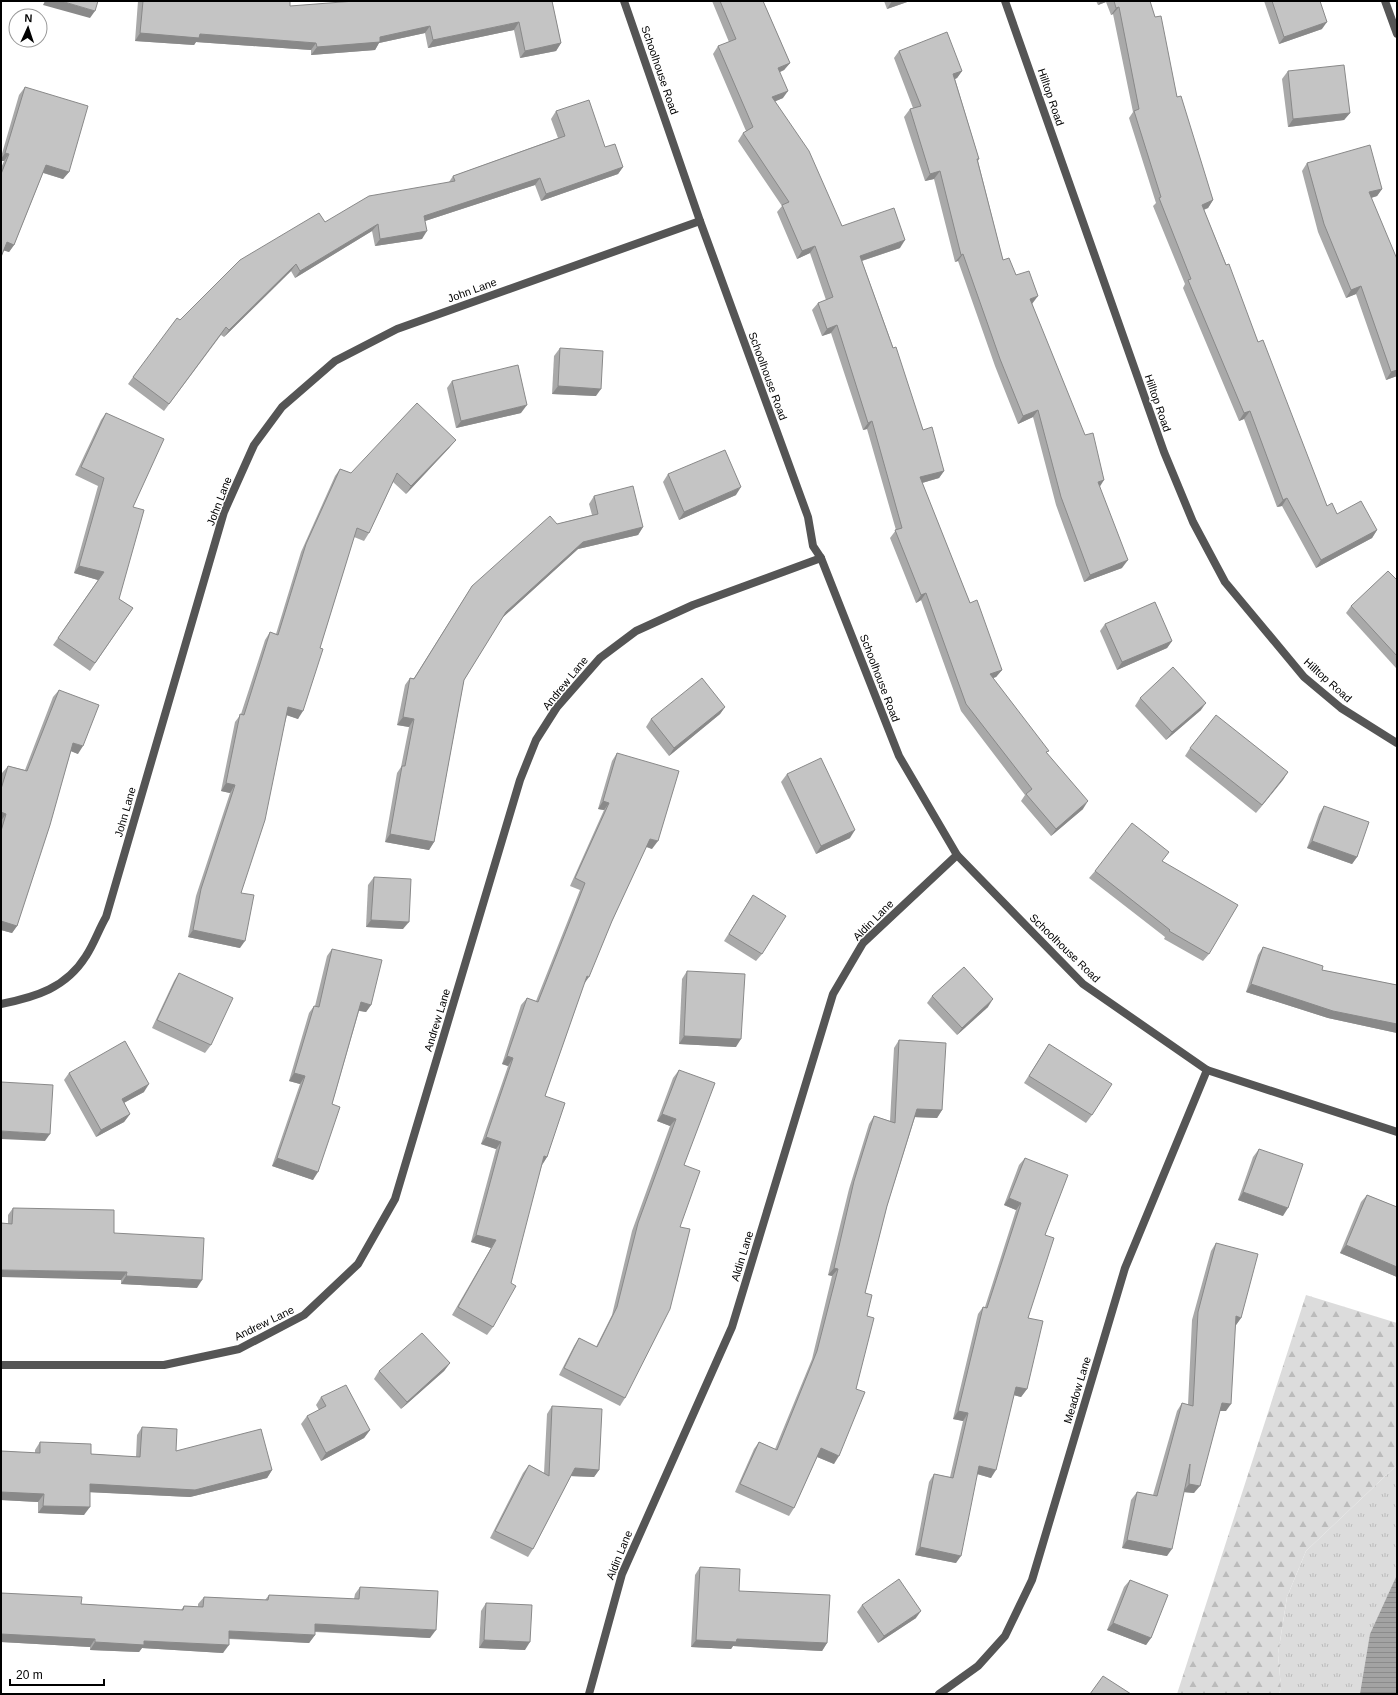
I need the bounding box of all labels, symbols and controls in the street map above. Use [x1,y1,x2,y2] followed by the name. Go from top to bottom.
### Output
[8,8,48,48] north arrow
[24,12,33,24] text: N
[639,24,681,116] street label: Schoolhouse Road
[1036,67,1066,127] street label: Hilltop Road
[446,276,498,304] street label: John Lane
[746,330,790,422] street label: Schoolhouse Road
[1143,373,1173,433] street label: Hilltop Road
[204,475,234,527] street label: John Lane
[858,632,902,724] street label: Schoolhouse Road
[540,654,590,712] street label: Andrew Lane
[1302,655,1354,705] street label: Hilltop Road
[112,786,138,838] street label: John Lane
[850,897,896,943] street label: Aldin Lane
[1027,911,1103,985] street label: Schoolhouse Road
[422,987,452,1053] street label: Andrew Lane
[729,1229,755,1283] street label: Aldin Lane
[232,1303,296,1343] street label: Andrew Lane
[1061,1355,1093,1425] street label: Meadow Lane
[604,1529,634,1581] street label: Aldin Lane
[10,1661,104,1687] scale bar
[16,1668,43,1682] text: 20 m

